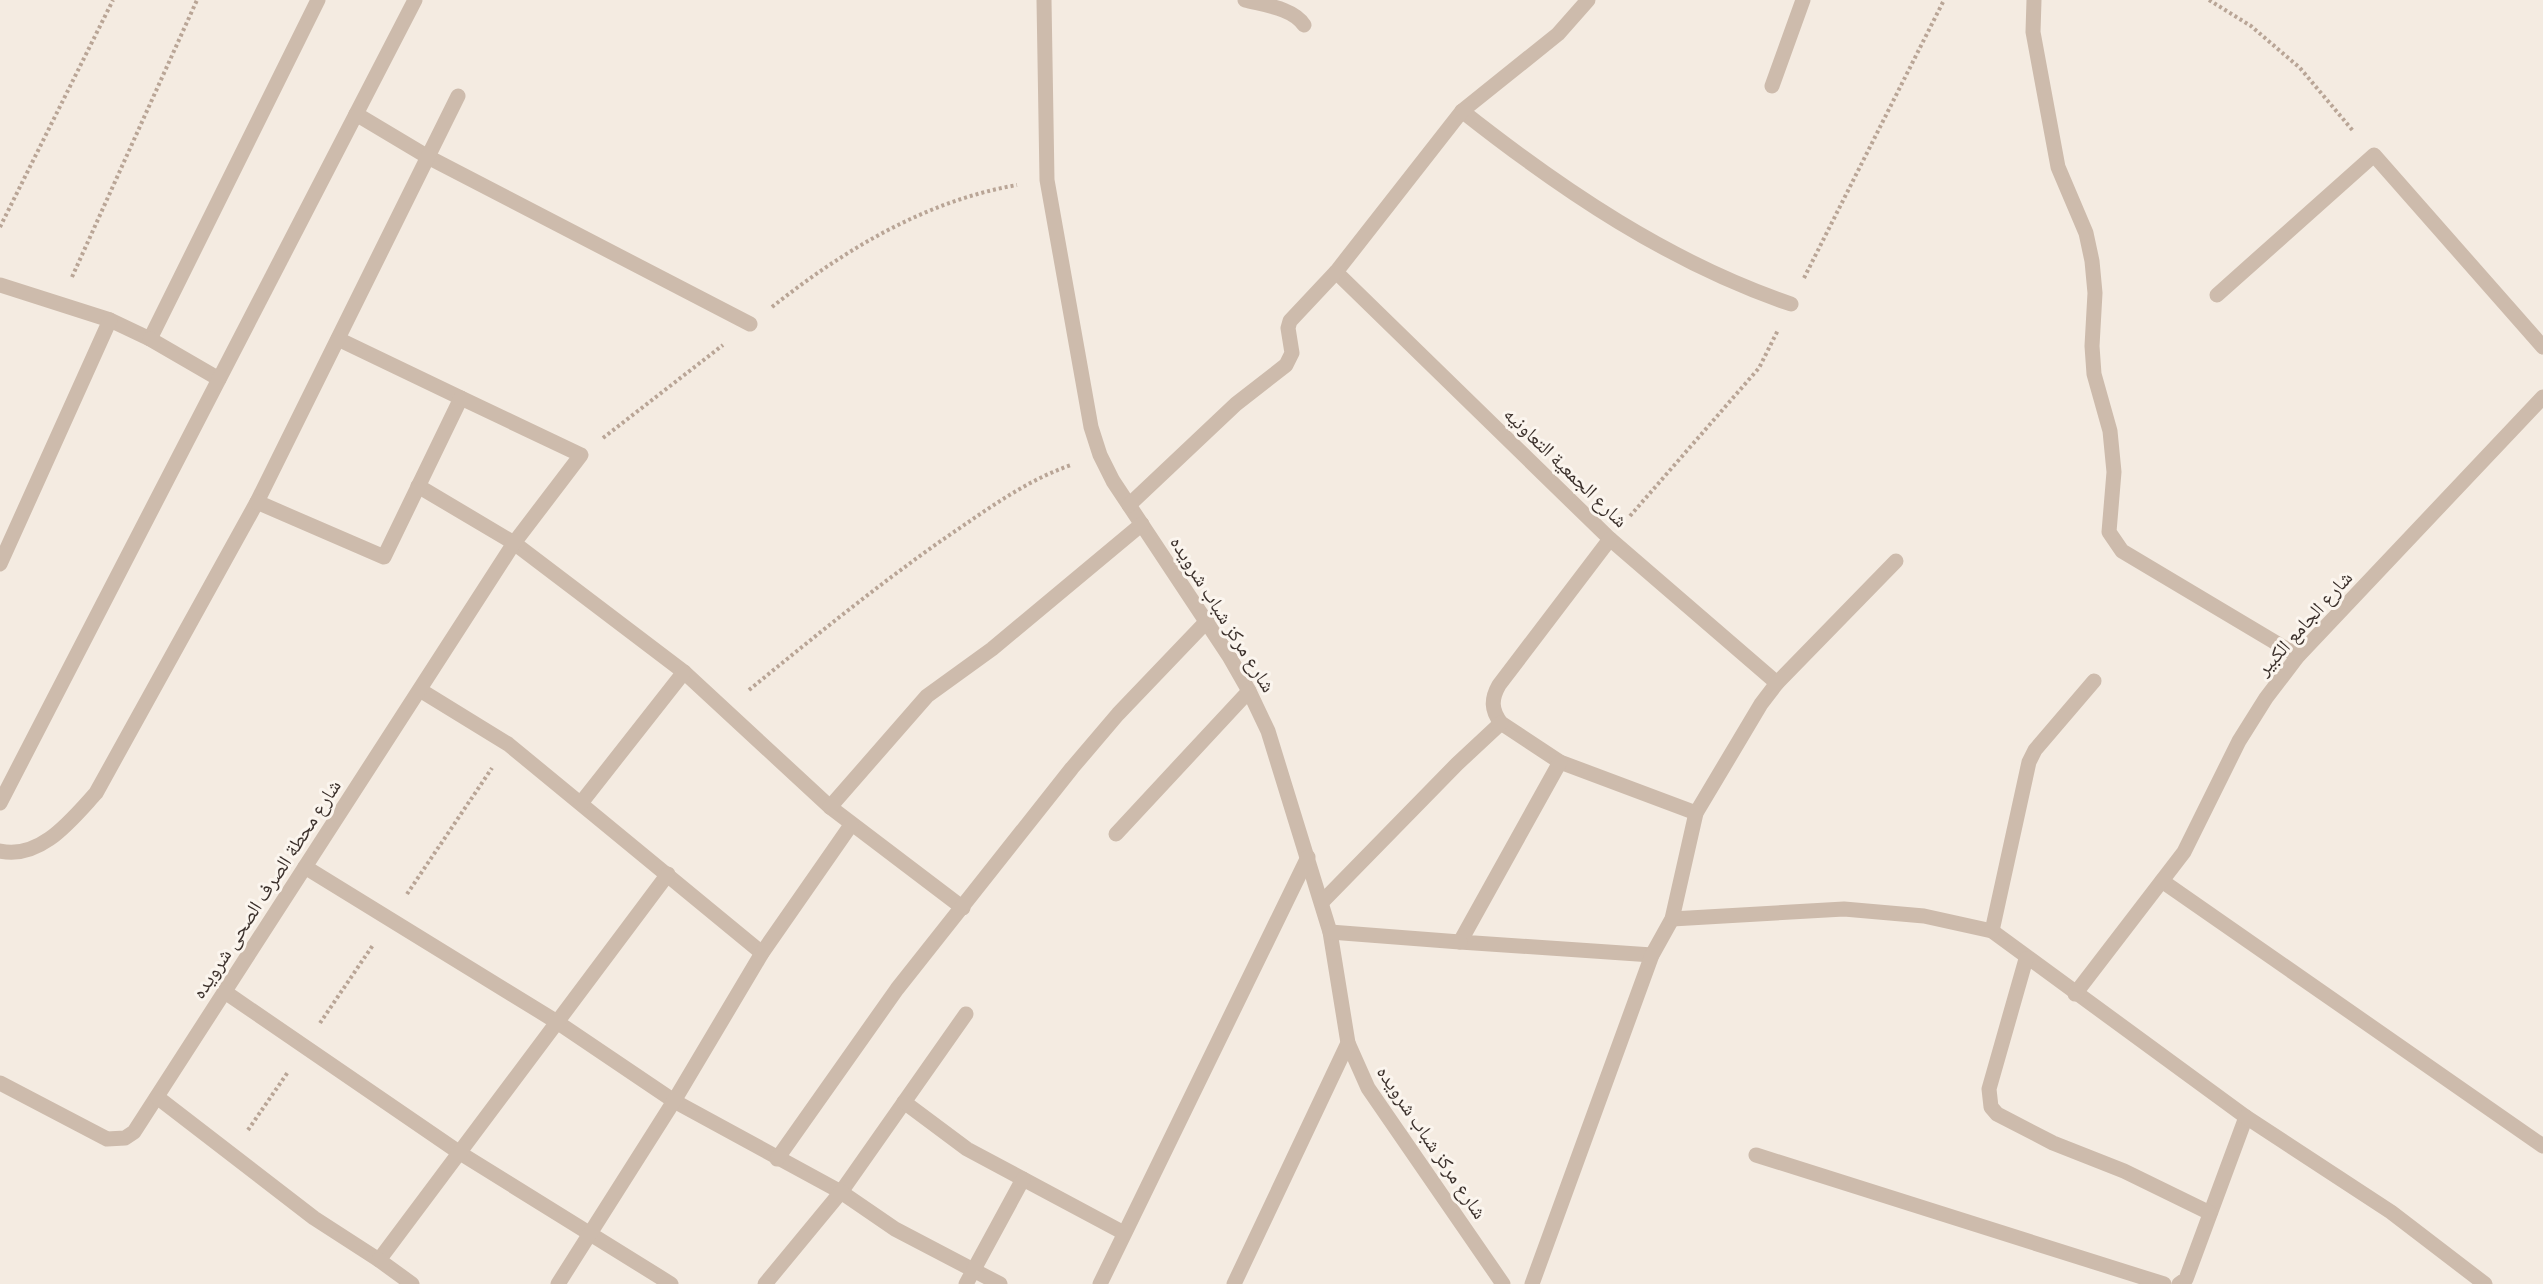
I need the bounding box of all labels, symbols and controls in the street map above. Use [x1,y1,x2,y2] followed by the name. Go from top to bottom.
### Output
[1498,402,1633,533] street label: شارع الجمعية التعاونيه
[1164,531,1281,697] street label: شارع مركز شباب شرويده
[2250,566,2358,682] street label: شارع الجامع الكبير
[186,775,347,1004] street label: شارع محطة الصرف الصحى شرويده
[1371,1061,1492,1224] street label: شارع مركز شباب شرويده

